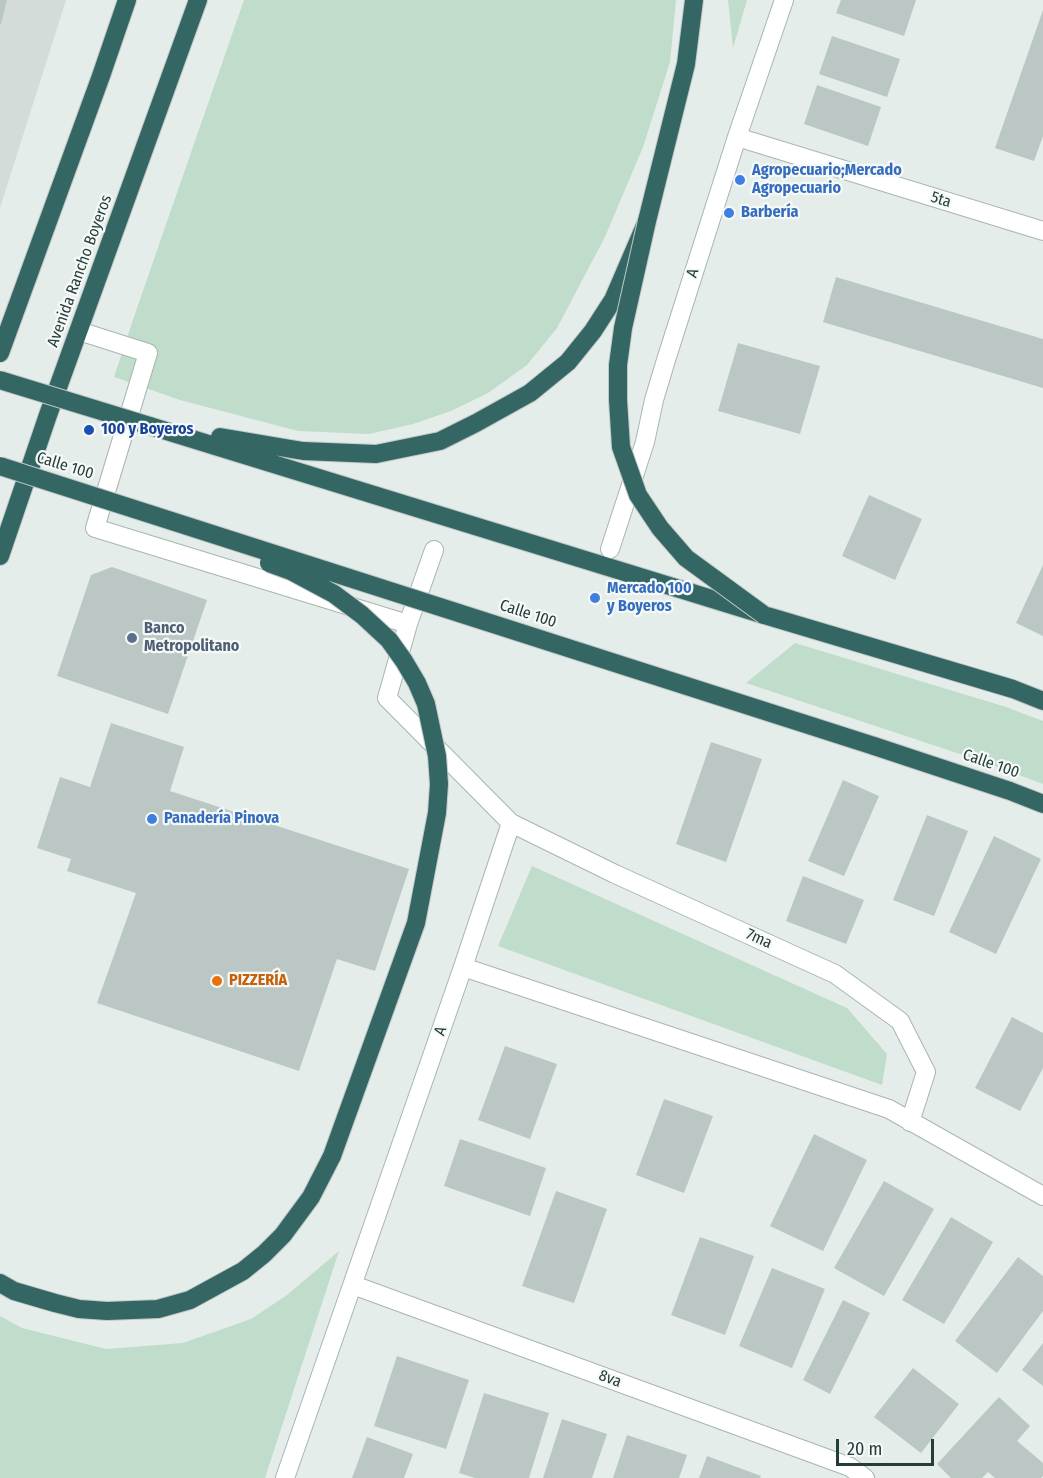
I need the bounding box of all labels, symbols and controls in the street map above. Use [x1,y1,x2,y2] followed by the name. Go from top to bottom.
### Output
[752,161,902,199] place label: Agropecuario;Mercado Agropecuario
[733,173,747,187] marker: Agropecuario;Mercado Agropecuario
[929,188,953,212] street label: 5ta
[43,192,117,350] street label: Avenida Rancho Boyeros
[741,203,799,223] place label: Barbería
[722,206,736,220] marker: Barbería
[683,266,703,280] street label: A
[101,420,193,440] place label: 100 y Boyeros
[82,423,96,437] marker: 100 y Boyeros
[34,448,96,484] street label: Calle 100
[607,579,692,617] place label: Mercado 100 y Boyeros
[588,591,602,605] marker: Mercado 100 y Boyeros
[497,596,559,632] street label: Calle 100
[144,619,239,657] place label: Banco Metropolitano
[125,631,139,645] marker: Banco Metropolitano
[960,745,1022,783] street label: Calle 100
[164,809,279,829] place label: Panadería Pinova
[145,812,159,826] marker: Panadería Pinova
[743,925,775,953] street label: 7ma
[229,971,287,991] place label: PIZZERÍA
[210,974,224,988] marker: PIZZERÍA
[431,1024,451,1038] street label: A
[596,1366,624,1392] street label: 8va
[839,1427,936,1465] scale bar
[847,1438,882,1460] text: 20 m

